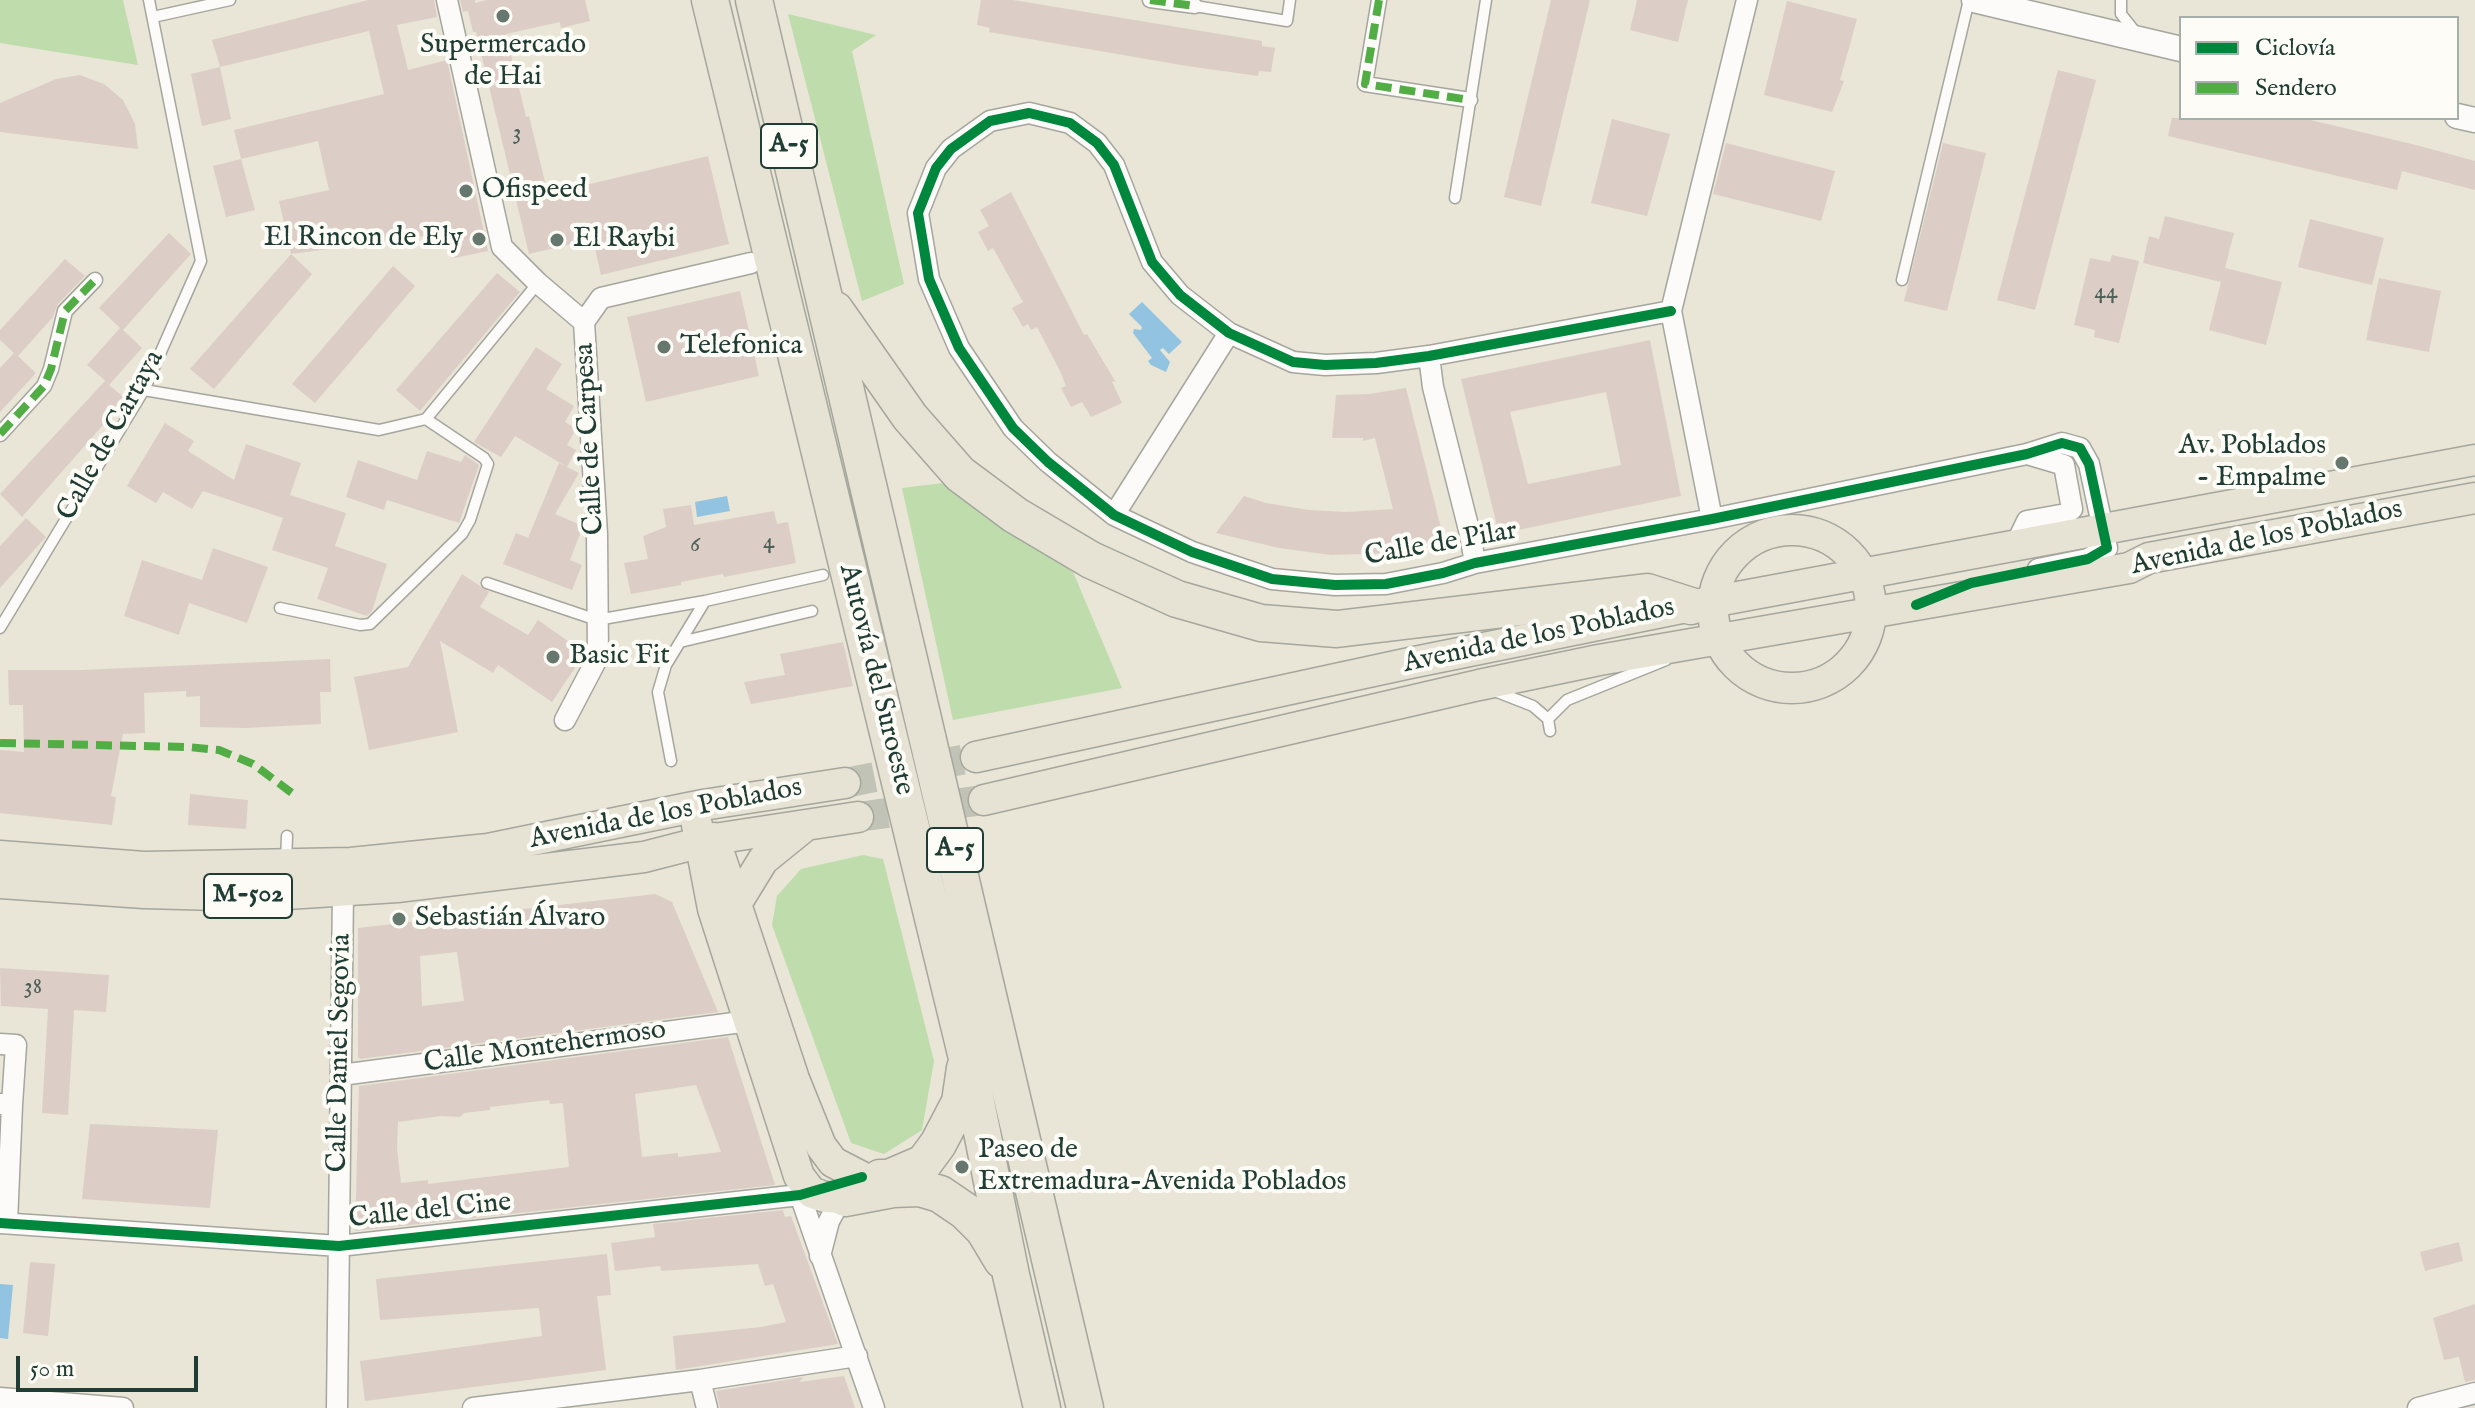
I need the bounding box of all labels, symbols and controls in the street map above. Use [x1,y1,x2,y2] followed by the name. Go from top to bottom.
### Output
[494,7,512,25] marker: Supermercado de Hai
[2179,16,2459,120] legend
[420,29,586,95] place label: Supermercado de Hai
[2255,33,2335,64] text: Ciclovía
[2255,73,2337,104] text: Sendero
[513,120,521,148] house number: 3
[761,124,817,168] road number: A-5
[482,174,587,208] place label: Ofispeed
[457,182,475,200] marker: Ofispeed
[264,222,463,256] place label: El Rincon de Ely
[573,223,675,257] place label: El Raybi
[470,230,488,248] marker: El Rincon de Ely
[548,231,566,249] marker: El Raybi
[2094,279,2118,307] house number: 44
[680,330,803,364] place label: Telefonica
[655,338,673,356] marker: Telefonica
[569,342,613,536] street label: Calle de Carpesa
[51,345,173,527] street label: Calle de Cartaya
[2179,430,2326,496] place label: Av. Poblados - Empalme
[2333,454,2351,472] marker: Av. Poblados - Empalme
[2128,494,2406,584] street label: Avenida de los Poblados
[1362,515,1520,575] street label: Calle de Pilar
[763,529,775,557] house number: 4
[690,532,700,560] house number: 6
[830,561,920,799] street label: Autovía del Suroeste
[1400,592,1678,682] street label: Avenida de los Poblados
[569,640,670,674] place label: Basic Fit
[544,648,562,666] marker: Basic Fit
[527,772,805,858] street label: Avenida de los Poblados
[927,828,983,872] road number: A-5
[204,874,292,918] road number: M-502
[415,902,605,936] place label: Sebastián Álvaro
[390,910,408,928] marker: Sebastián Álvaro
[322,933,360,1173] street label: Calle Daniel Segovia
[24,974,42,1002] house number: 38
[422,1014,668,1082] street label: Calle Montehermoso
[978,1134,1346,1200] place label: Paseo de Extremadura-Avenida Poblados
[953,1158,971,1176] marker: Paseo de Extremadura-Avenida Poblados
[347,1187,513,1237] street label: Calle del Cine
[20,1340,202,1390] scale bar
[30,1354,74,1385] text: 50 m

